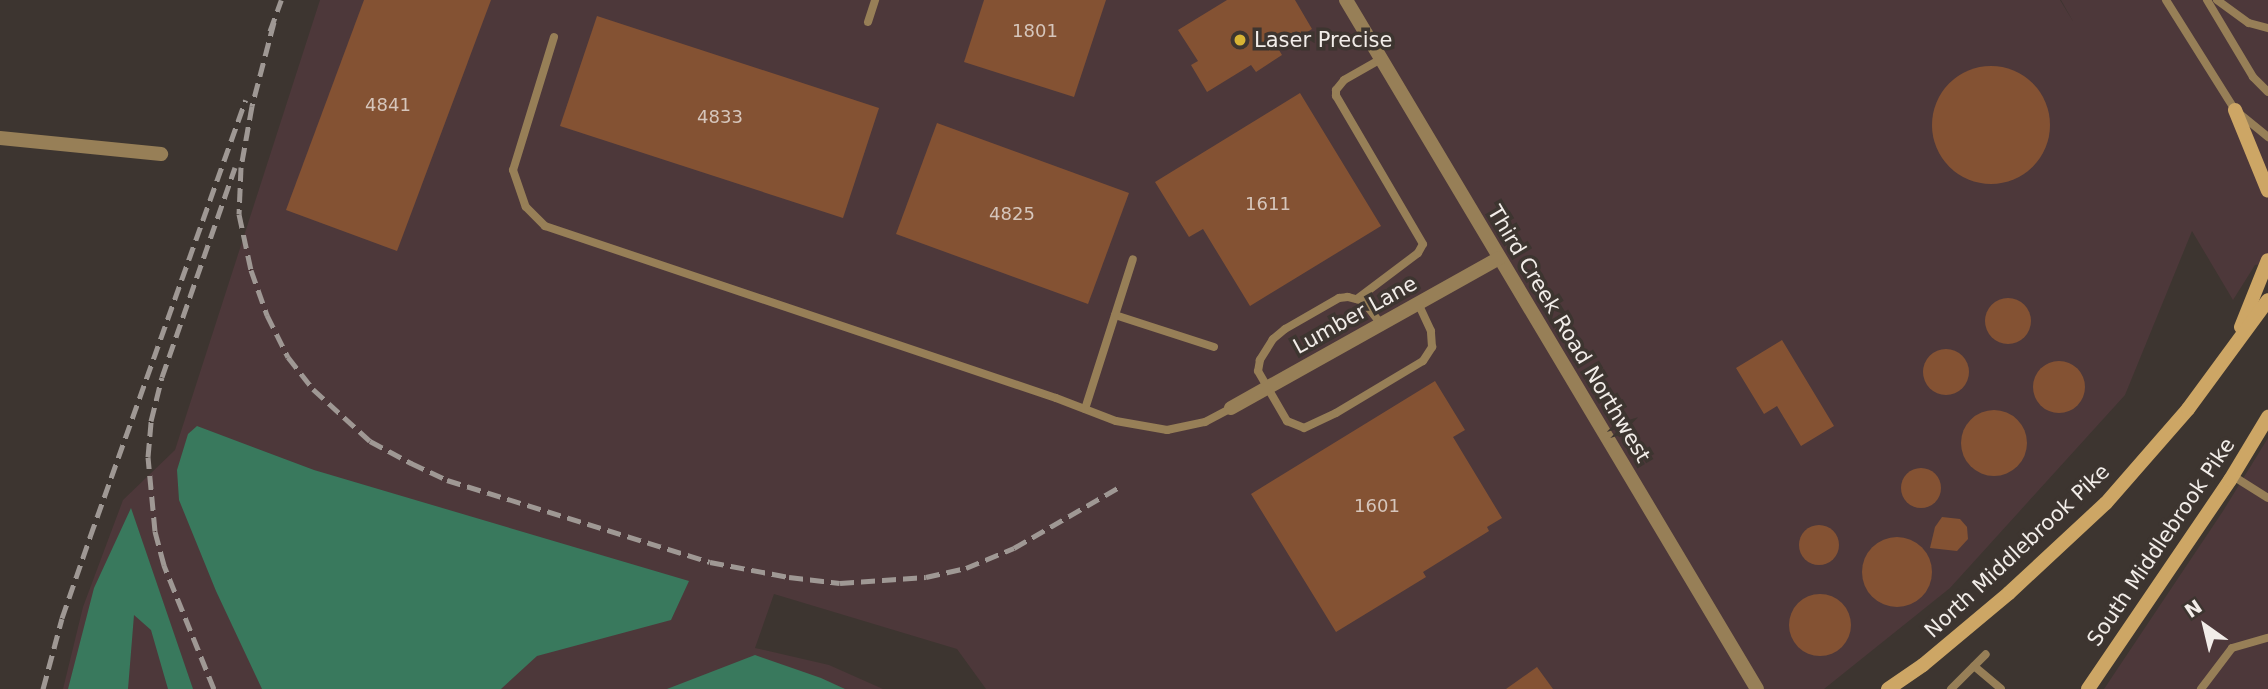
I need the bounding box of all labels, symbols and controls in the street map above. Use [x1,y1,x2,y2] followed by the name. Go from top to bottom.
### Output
[1012,20,1058,42] house number: 1801
[1254,27,1392,53] place label: Laser Precise
[1232,32,1248,48] marker: Laser Precise
[365,94,411,116] house number: 4841
[697,106,743,128] house number: 4833
[1245,193,1291,215] house number: 1611
[1482,201,1656,467] street label: Third Creek Road Northwest
[989,203,1035,225] house number: 4825
[1289,271,1421,359] street label: Lumber Lane
[2082,433,2240,651] street label: South Middlebrook Pike
[1919,459,2115,643] street label: North Middlebrook Pike
[1354,495,1400,517] house number: 1601
[2170,591,2240,661] north arrow
[2181,595,2206,622] text: N

